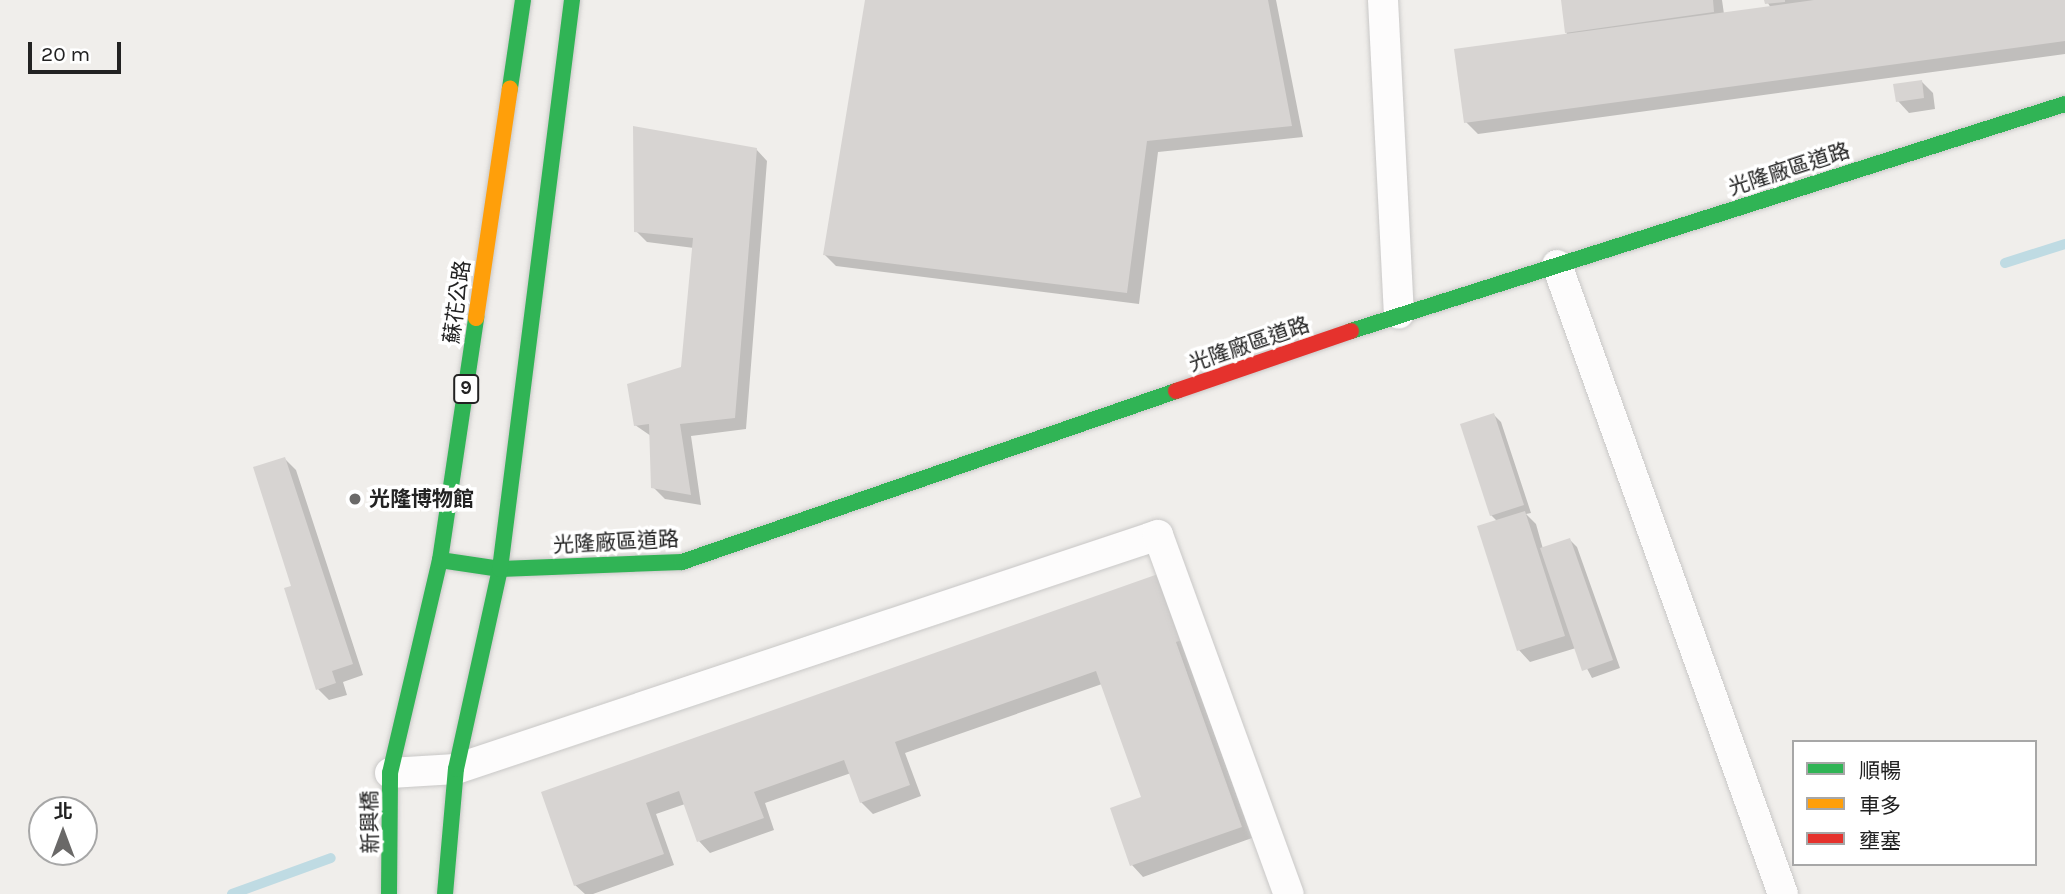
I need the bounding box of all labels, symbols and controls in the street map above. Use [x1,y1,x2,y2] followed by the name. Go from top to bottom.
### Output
[32,28,124,72] scale bar
[41,42,90,66] text: 20 m
[1725,138,1853,200] street label: 光隆廠區道路
[439,259,475,345] street label: 蘇花公路
[1185,312,1313,376] street label: 光隆廠區道路
[452,374,480,404] road number: 9
[369,486,474,512] place label: 光隆博物館
[347,491,363,507] marker: 光隆博物館
[552,526,680,558] street label: 光隆廠區道路
[1792,740,2037,866] legend
[1859,759,1901,783] text: 順暢
[357,790,383,854] street label: 新興橋
[1859,794,1901,818] text: 車多
[28,796,98,866] north arrow
[53,801,73,823] text: 北
[1859,829,1901,853] text: 壅塞

